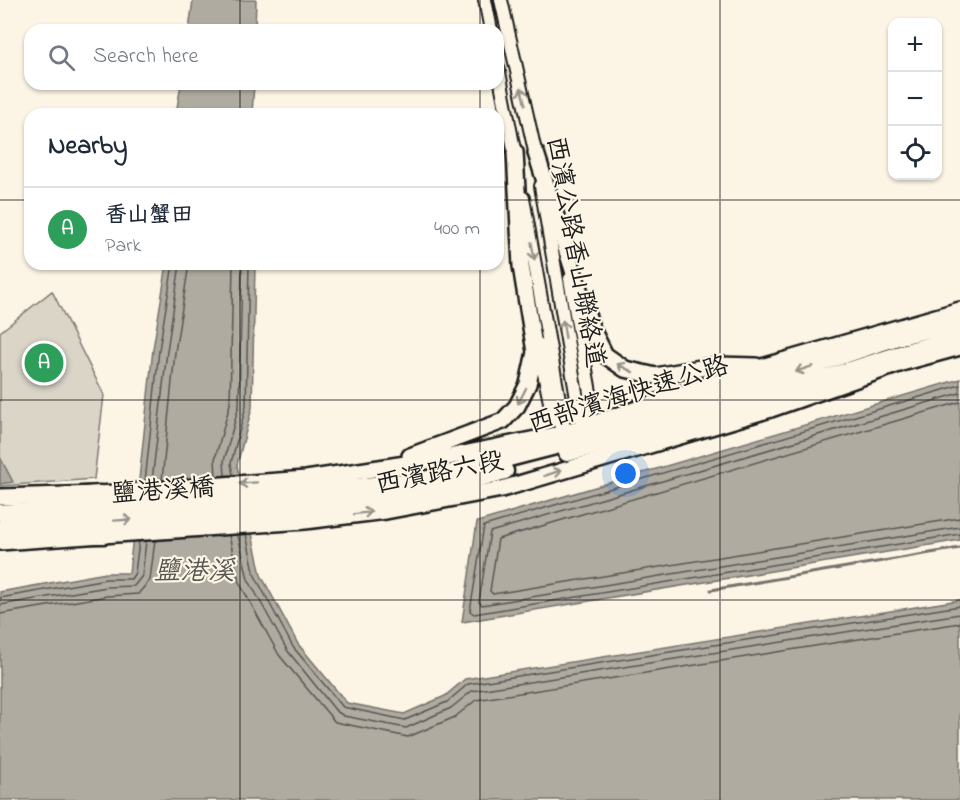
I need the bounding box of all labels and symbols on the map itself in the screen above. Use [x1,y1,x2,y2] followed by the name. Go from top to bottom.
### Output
[516,87,528,106] one-way arrow
[535,133,613,371] street label: 西濱公路香山聯絡道
[528,241,539,261] one-way arrow
[559,319,570,339] one-way arrow
[24,340,63,386] pin: A
[524,347,734,445] street label: 西部濱海快速公路
[617,362,635,373] one-way arrow
[795,364,814,375] one-way arrow
[516,387,528,404] one-way arrow
[373,443,507,505] street label: 西濱路六段
[611,459,640,488] your location
[543,467,562,478] one-way arrow
[110,469,216,515] street label: 鹽港溪橋
[238,478,258,489] one-way arrow
[352,508,372,519] one-way arrow
[113,514,133,525] one-way arrow
[154,553,236,592] water label: 鹽港溪

